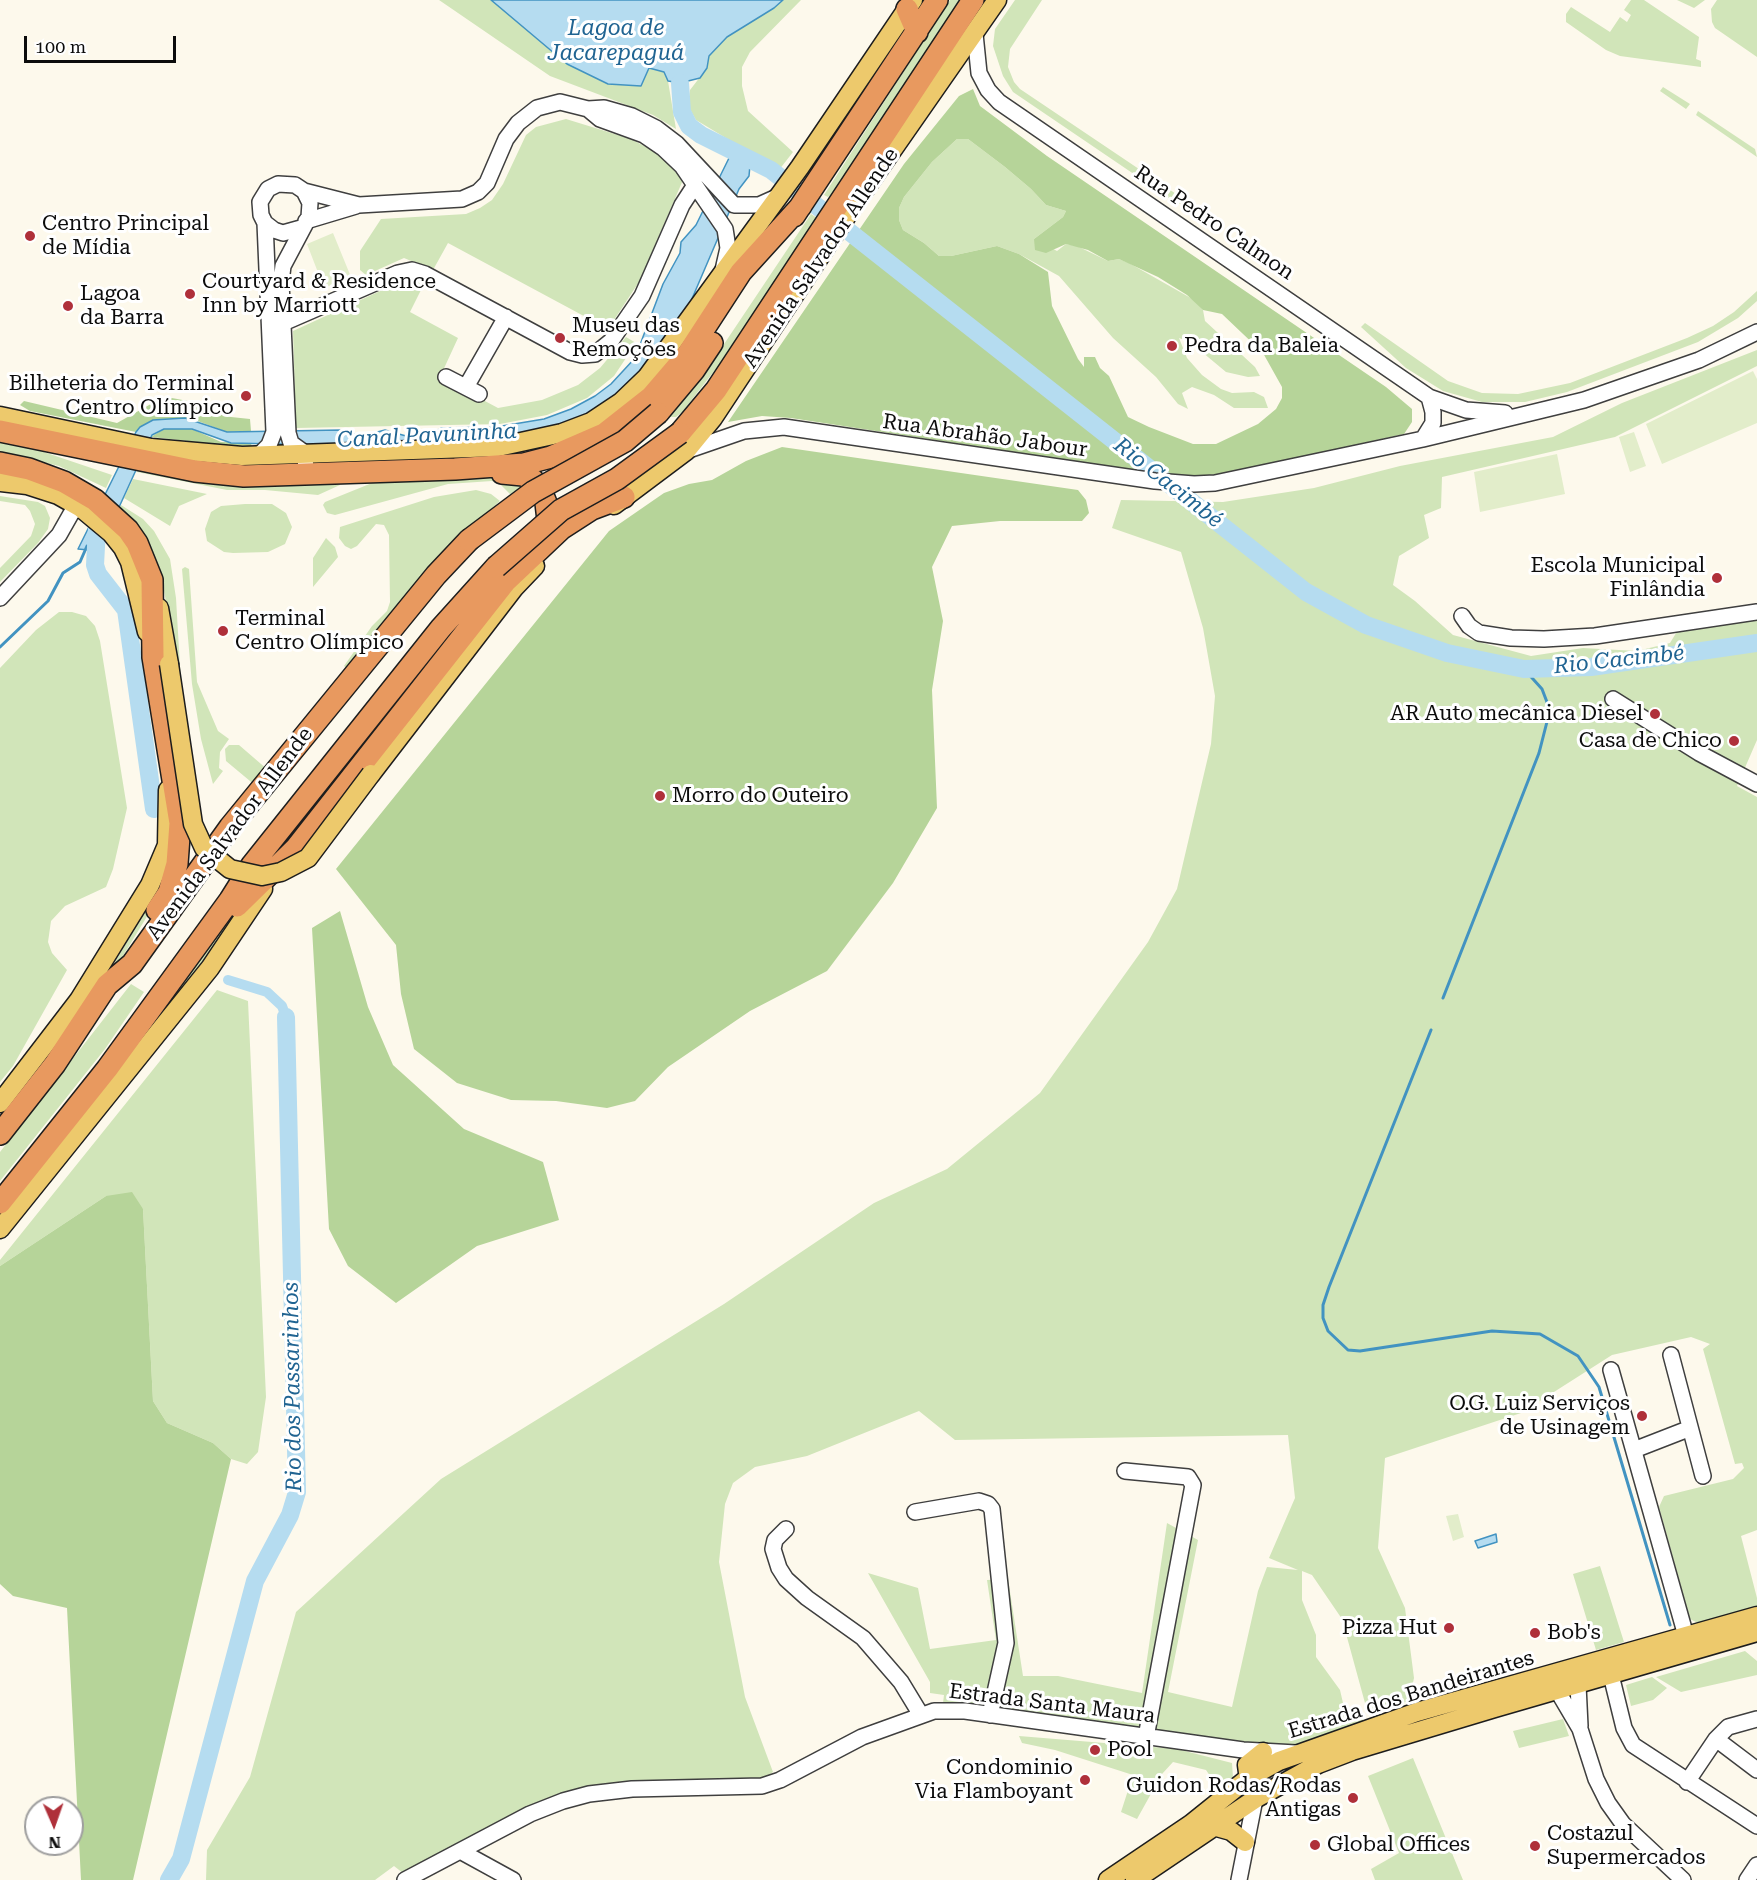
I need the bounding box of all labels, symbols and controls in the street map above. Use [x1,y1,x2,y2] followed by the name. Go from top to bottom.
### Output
[548,16,684,68] water label: Lagoa de Jacarepaguá
[27,24,178,62] scale bar
[35,36,86,57] text: 100 m
[738,143,904,373] street label: Avenida Salvador Allende
[1129,160,1299,286] street label: Rua Pedro Calmon
[42,211,209,261] place label: Centro Principal de Mídia
[23,229,37,243] marker: Centro Principal de Mídia
[202,269,436,319] place label: Courtyard & Residence Inn by Marriott
[80,281,164,331] place label: Lagoa da Barra
[183,287,197,301] marker: Courtyard & Residence Inn by Marriott
[61,299,75,313] marker: Lagoa da Barra
[572,313,680,363] place label: Museu das Remoções
[553,331,567,345] marker: Museu das Remoções
[1184,333,1339,359] place label: Pedra da Baleia
[1165,339,1179,353] marker: Pedra da Baleia
[9,371,234,421] place label: Bilheteria do Terminal Centro Olímpico
[239,389,253,403] marker: Bilheteria do Terminal Centro Olímpico
[881,409,1089,463] street label: Rua Abrahão Jabour
[336,418,518,454] water label: Canal Pavuninha
[1108,432,1228,534] water label: Rio Cacimbé
[1531,553,1705,603] place label: Escola Municipal Finlândia
[1710,571,1724,585] marker: Escola Municipal Finlândia
[235,606,404,656] place label: Terminal Centro Olímpico
[216,624,230,638] marker: Terminal Centro Olímpico
[1553,640,1685,680] water label: Rio Cacimbé
[1390,701,1643,727] place label: AR Auto mecânica Diesel
[1648,707,1662,721] marker: AR Auto mecânica Diesel
[142,723,318,945] street label: Avenida Salvador Allende
[1579,728,1722,754] place label: Casa de Chico
[1727,734,1741,748] marker: Casa de Chico
[672,783,849,809] place label: Morro do Outeiro
[653,789,667,803] marker: Morro do Outeiro
[278,1282,308,1492] water label: Rio dos Passarinhos
[1449,1391,1630,1441] place label: O.G. Luiz Serviços de Usinagem
[1635,1409,1649,1423] marker: O.G. Luiz Serviços de Usinagem
[1342,1615,1437,1641] place label: Pizza Hut
[1547,1620,1601,1646] place label: Bob's
[1442,1621,1456,1635] marker: Pizza Hut
[1528,1626,1542,1640] marker: Bob's
[1285,1646,1537,1744] street label: Estrada dos Bandeirantes
[947,1679,1157,1729] street label: Estrada Santa Maura
[1107,1737,1152,1763] place label: Pool
[1088,1743,1102,1757] marker: Pool
[915,1755,1073,1805] place label: Condominio Via Flamboyant
[1078,1773,1092,1787] marker: Condominio Via Flamboyant
[1126,1773,1341,1823] place label: Guidon Rodas/Rodas Antigas
[1346,1791,1360,1805] marker: Guidon Rodas/Rodas Antigas
[24,1796,84,1856] north arrow
[1547,1821,1705,1871] place label: Costazul Supermercados
[1327,1832,1470,1858] place label: Global Offices
[48,1833,61,1852] text: N
[1308,1838,1322,1852] marker: Global Offices
[1528,1839,1542,1853] marker: Costazul Supermercados

